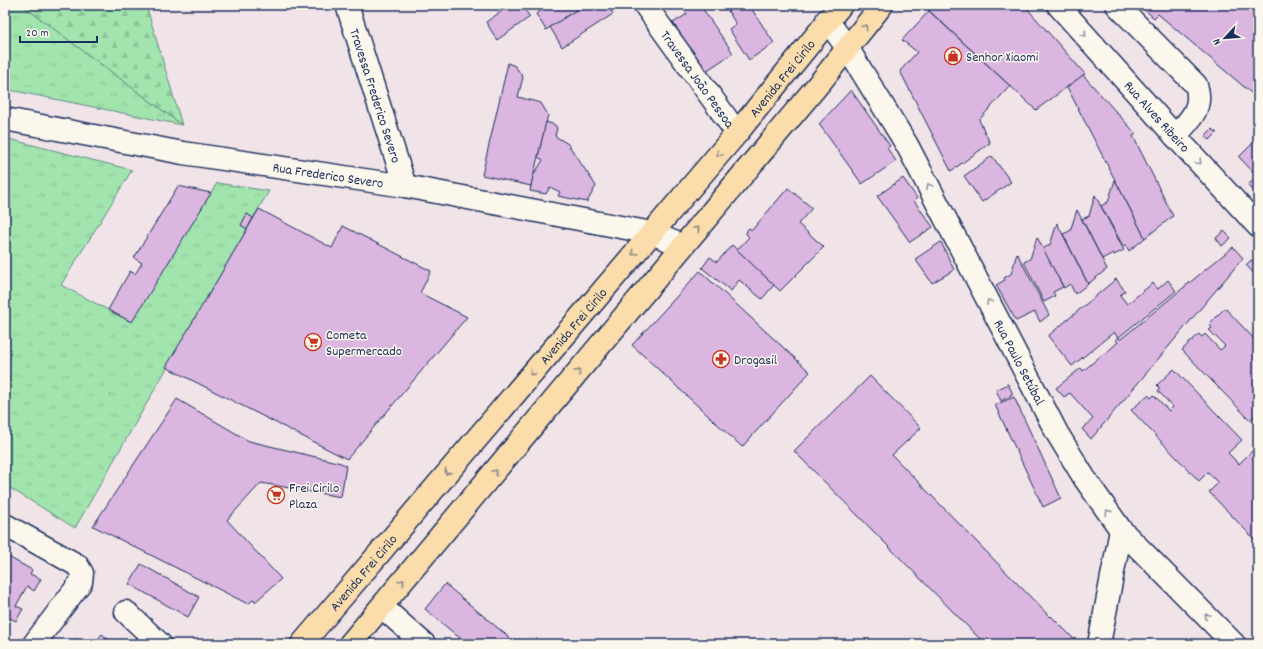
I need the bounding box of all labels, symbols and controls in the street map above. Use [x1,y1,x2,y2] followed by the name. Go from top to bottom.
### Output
[20,18,97,44] scale bar
[1205,18,1245,58] north arrow
[861,24,868,31] one-way arrow
[26,25,49,42] text: 20 m
[343,26,405,166] street label: Travessa Frederico Severo
[655,27,739,133] street label: Travessa João Pessoa
[1079,29,1086,37] one-way arrow
[1209,35,1226,47] text: N
[745,36,821,123] street label: Avenida Frei Cirilo
[943,46,963,66] shop icon: Senhor Xiaomi
[966,48,1039,68] place label: Senhor Xiaomi
[1118,77,1193,158] street label: Rua Alves Ribeiro
[716,150,723,157] one-way arrow
[1194,157,1201,165] one-way arrow
[271,158,385,195] street label: Rua Frederico Severo
[926,183,933,191] one-way arrow
[693,226,700,234] one-way arrow
[632,249,639,256] one-way arrow
[536,284,613,370] street label: Avenida Frei Cirilo
[986,298,994,306] one-way arrow
[988,316,1049,410] street label: Rua Paulo Setúbal
[326,326,402,362] place label: Cometa Supermercado
[303,332,323,352] supermarket icon: Cometa Supermercado
[711,349,731,369] pharmacy icon: Drogasil
[734,351,778,371] place label: Drogasil
[529,369,536,376] one-way arrow
[574,369,581,376] one-way arrow
[445,468,452,475] one-way arrow
[490,469,497,476] one-way arrow
[289,479,339,515] place label: Frei Cirilo Plaza
[266,485,286,505] supermarket icon: Frei Cirilo Plaza
[1106,509,1113,516] one-way arrow
[326,531,403,616] street label: Avenida Frei Cirilo
[398,579,405,587] one-way arrow
[1204,613,1212,621] one-way arrow

